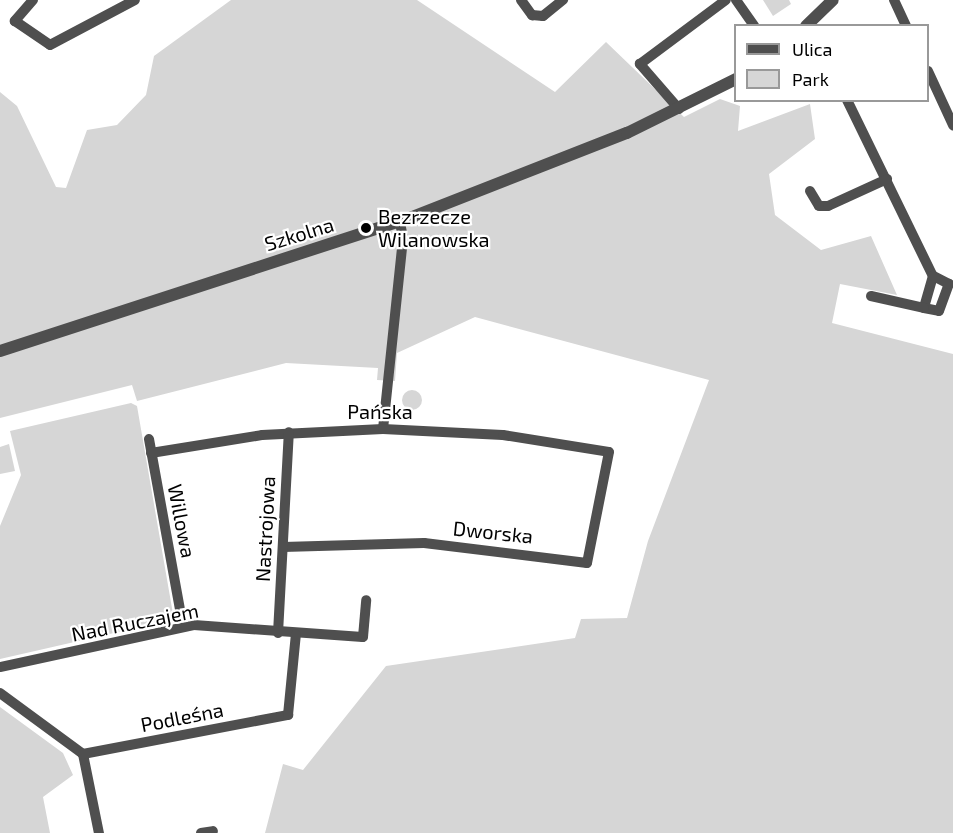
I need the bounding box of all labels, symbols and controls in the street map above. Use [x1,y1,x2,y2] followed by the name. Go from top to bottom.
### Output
[734,24,929,102] legend
[792,38,832,60] text: Ulica
[792,68,829,90] text: Park
[378,204,490,251] place label: Bezrzecze Wilanowska
[261,212,337,256] street label: Szkolna
[359,221,373,235] marker: Bezrzecze Wilanowska
[347,399,413,423] street label: Pańska
[250,476,280,582] street label: Nastrojowa
[163,482,201,560] street label: Willowa
[452,516,534,548] street label: Dworska
[69,598,201,646] street label: Nad Ruczajem
[139,697,225,737] street label: Podleśna

